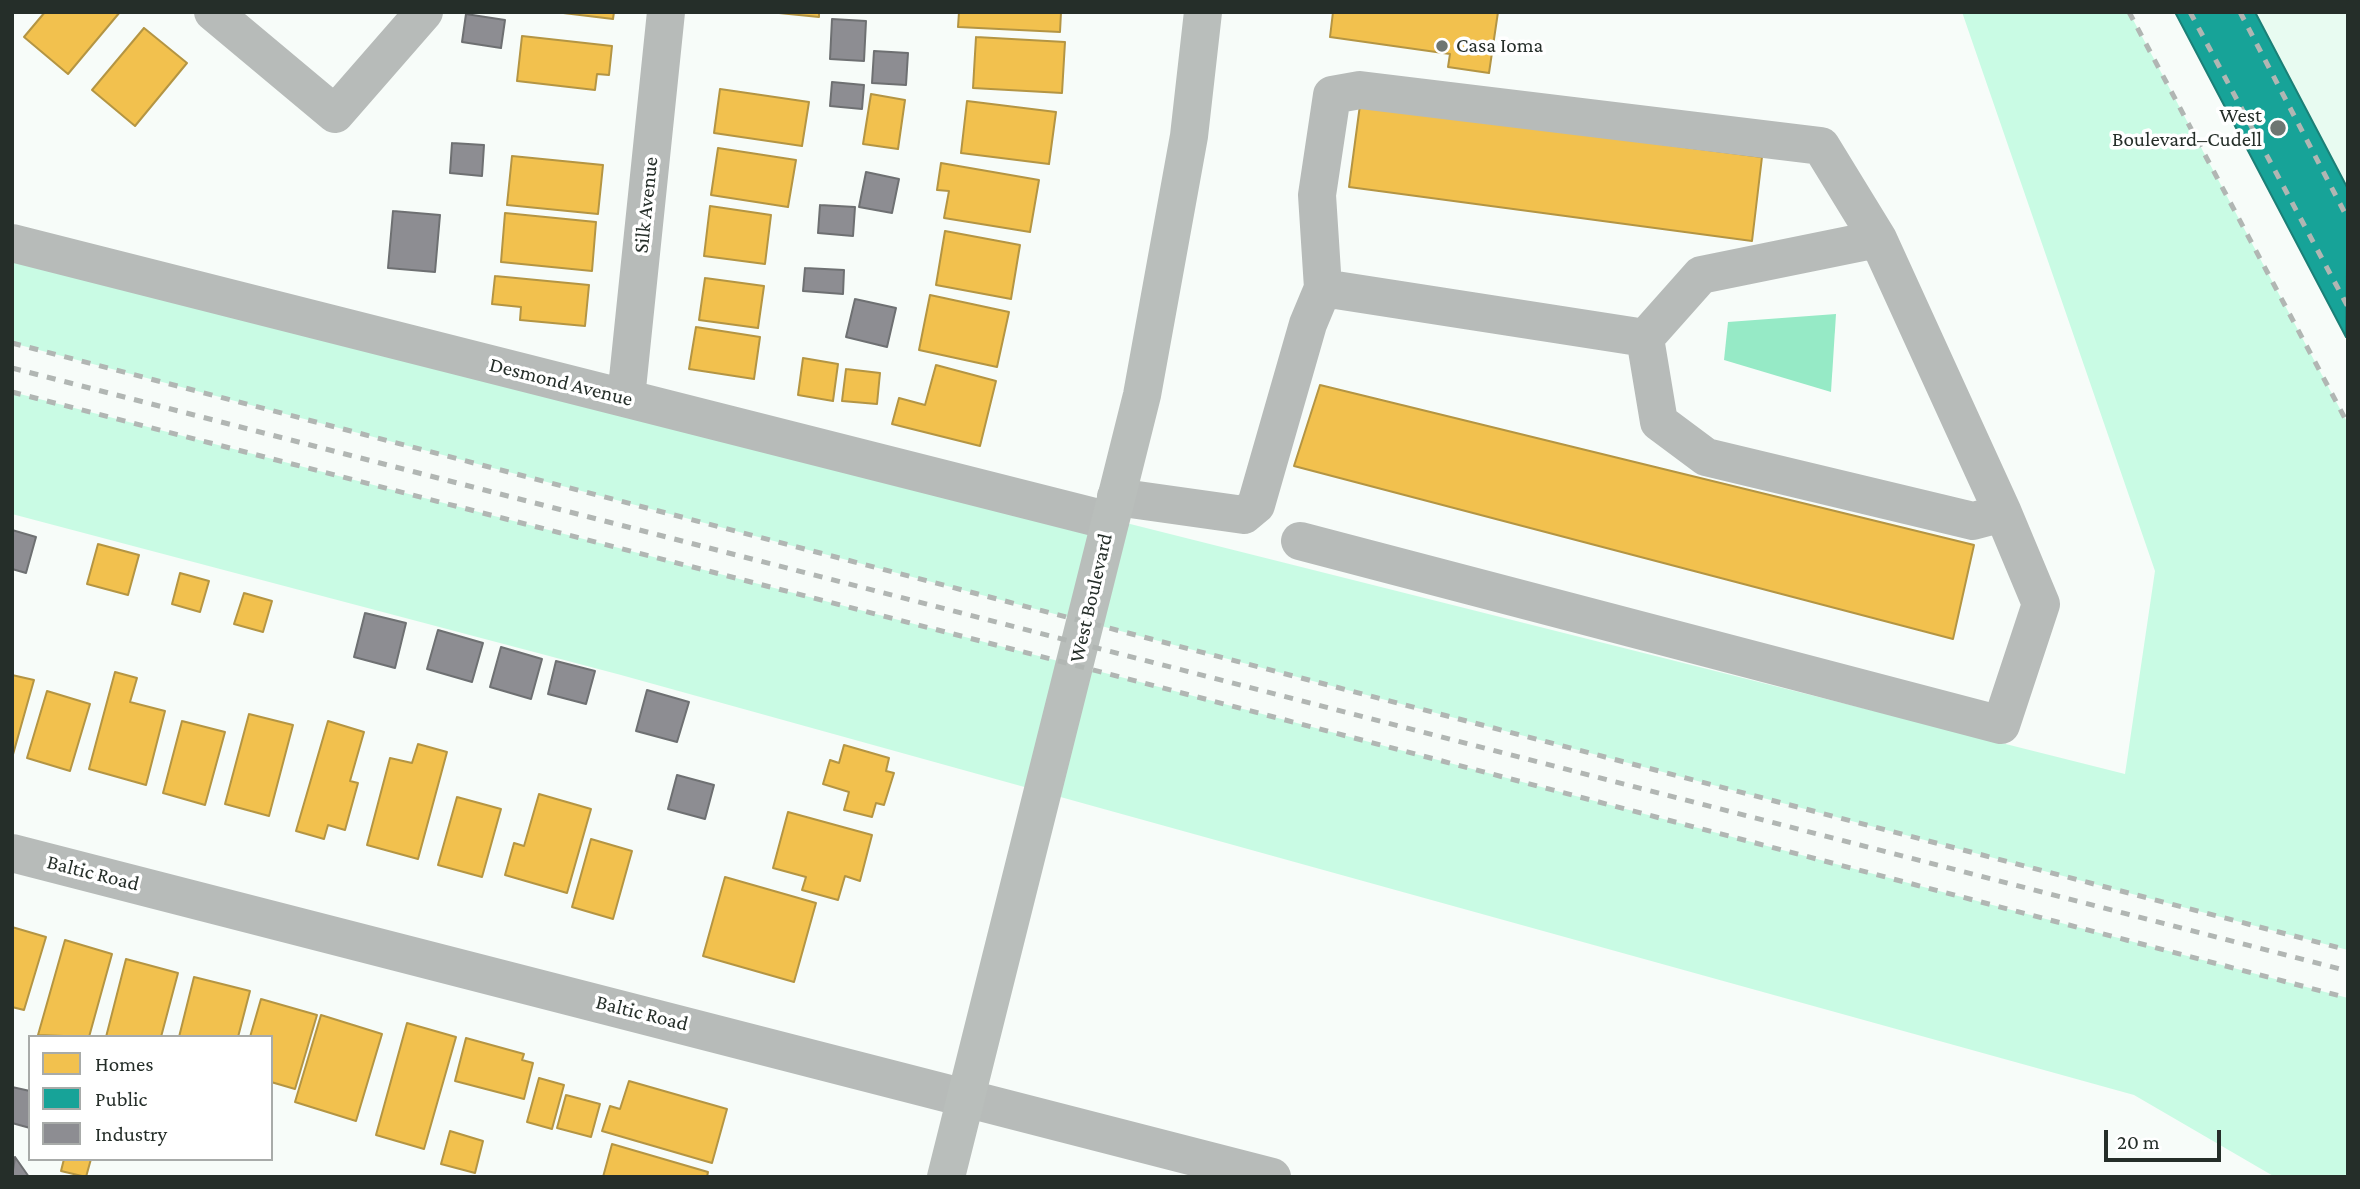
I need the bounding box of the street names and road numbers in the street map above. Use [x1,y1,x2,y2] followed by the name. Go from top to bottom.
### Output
[628,156,664,254] street label: Silk Avenue
[487,352,635,412] street label: Desmond Avenue
[1064,531,1118,665] street label: West Boulevard
[44,849,142,897] street label: Baltic Road
[593,989,691,1037] street label: Baltic Road

